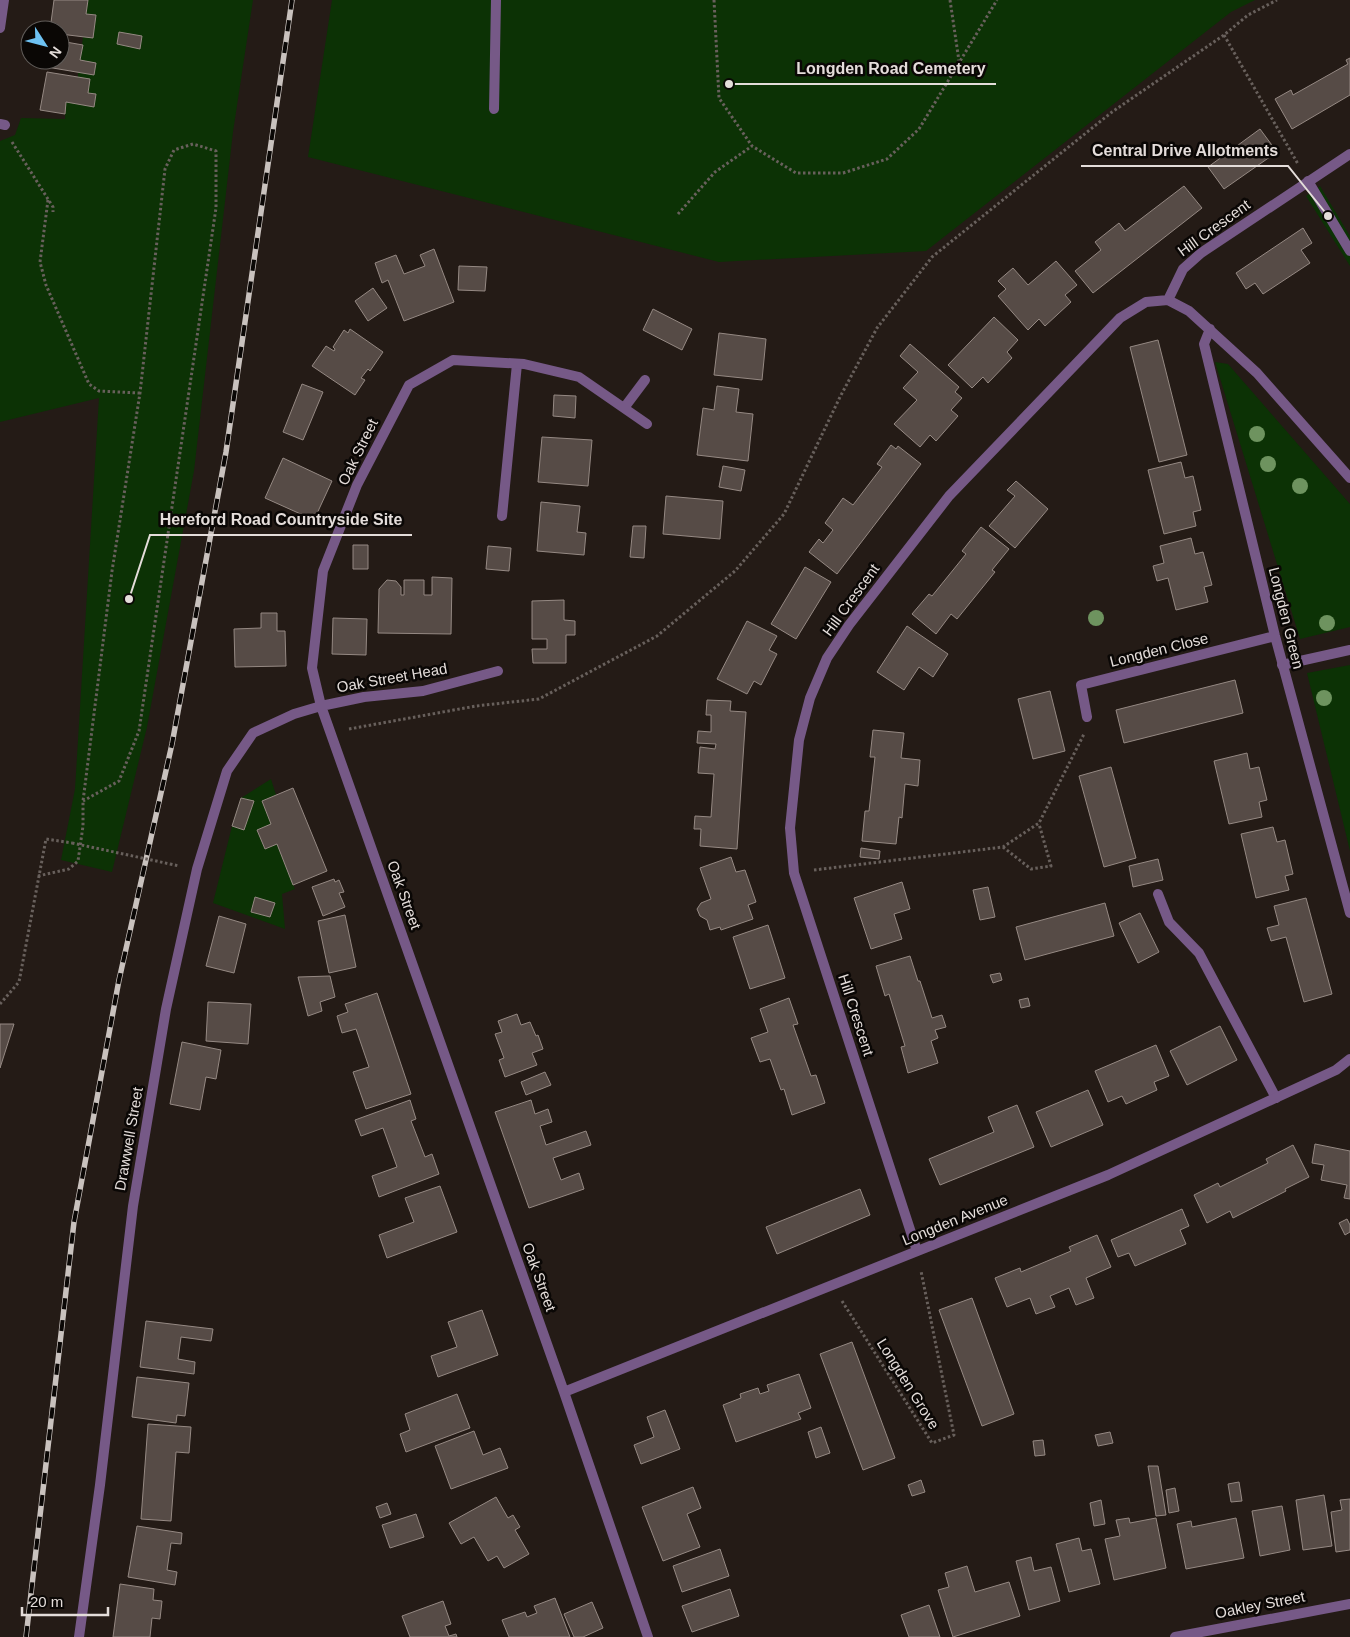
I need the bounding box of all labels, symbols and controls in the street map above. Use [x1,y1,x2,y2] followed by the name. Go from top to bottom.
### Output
[20,20,70,70] north arrow
[46,44,65,61] text: N
[786,53,996,84] callout: Longden Road Cemetery
[796,60,986,77] text: Longden Road Cemetery
[1081,135,1288,166] callout: Central Drive Allotments
[1092,142,1278,159] text: Central Drive Allotments
[1174,195,1254,259] street label: Hill Crescent
[334,415,381,488] street label: Oak Street
[150,504,412,535] callout: Hereford Road Countryside Site
[160,511,402,528] text: Hereford Road Countryside Site
[819,560,883,639] street label: Hill Crescent
[1266,565,1307,671] street label: Longden Green
[1108,629,1210,670] street label: Longden Close
[335,659,448,696] street label: Oak Street Head
[384,858,425,932] street label: Oak Street
[835,972,878,1059] street label: Hill Crescent
[111,1085,146,1192] street label: Drawwell Street
[900,1191,1010,1248] street label: Longden Avenue
[519,1240,560,1314] street label: Oak Street
[874,1335,943,1432] street label: Longden Grove
[22,1584,109,1616] scale bar
[1214,1587,1307,1622] street label: Oakley Street
[30,1593,63,1610] text: 20 m

